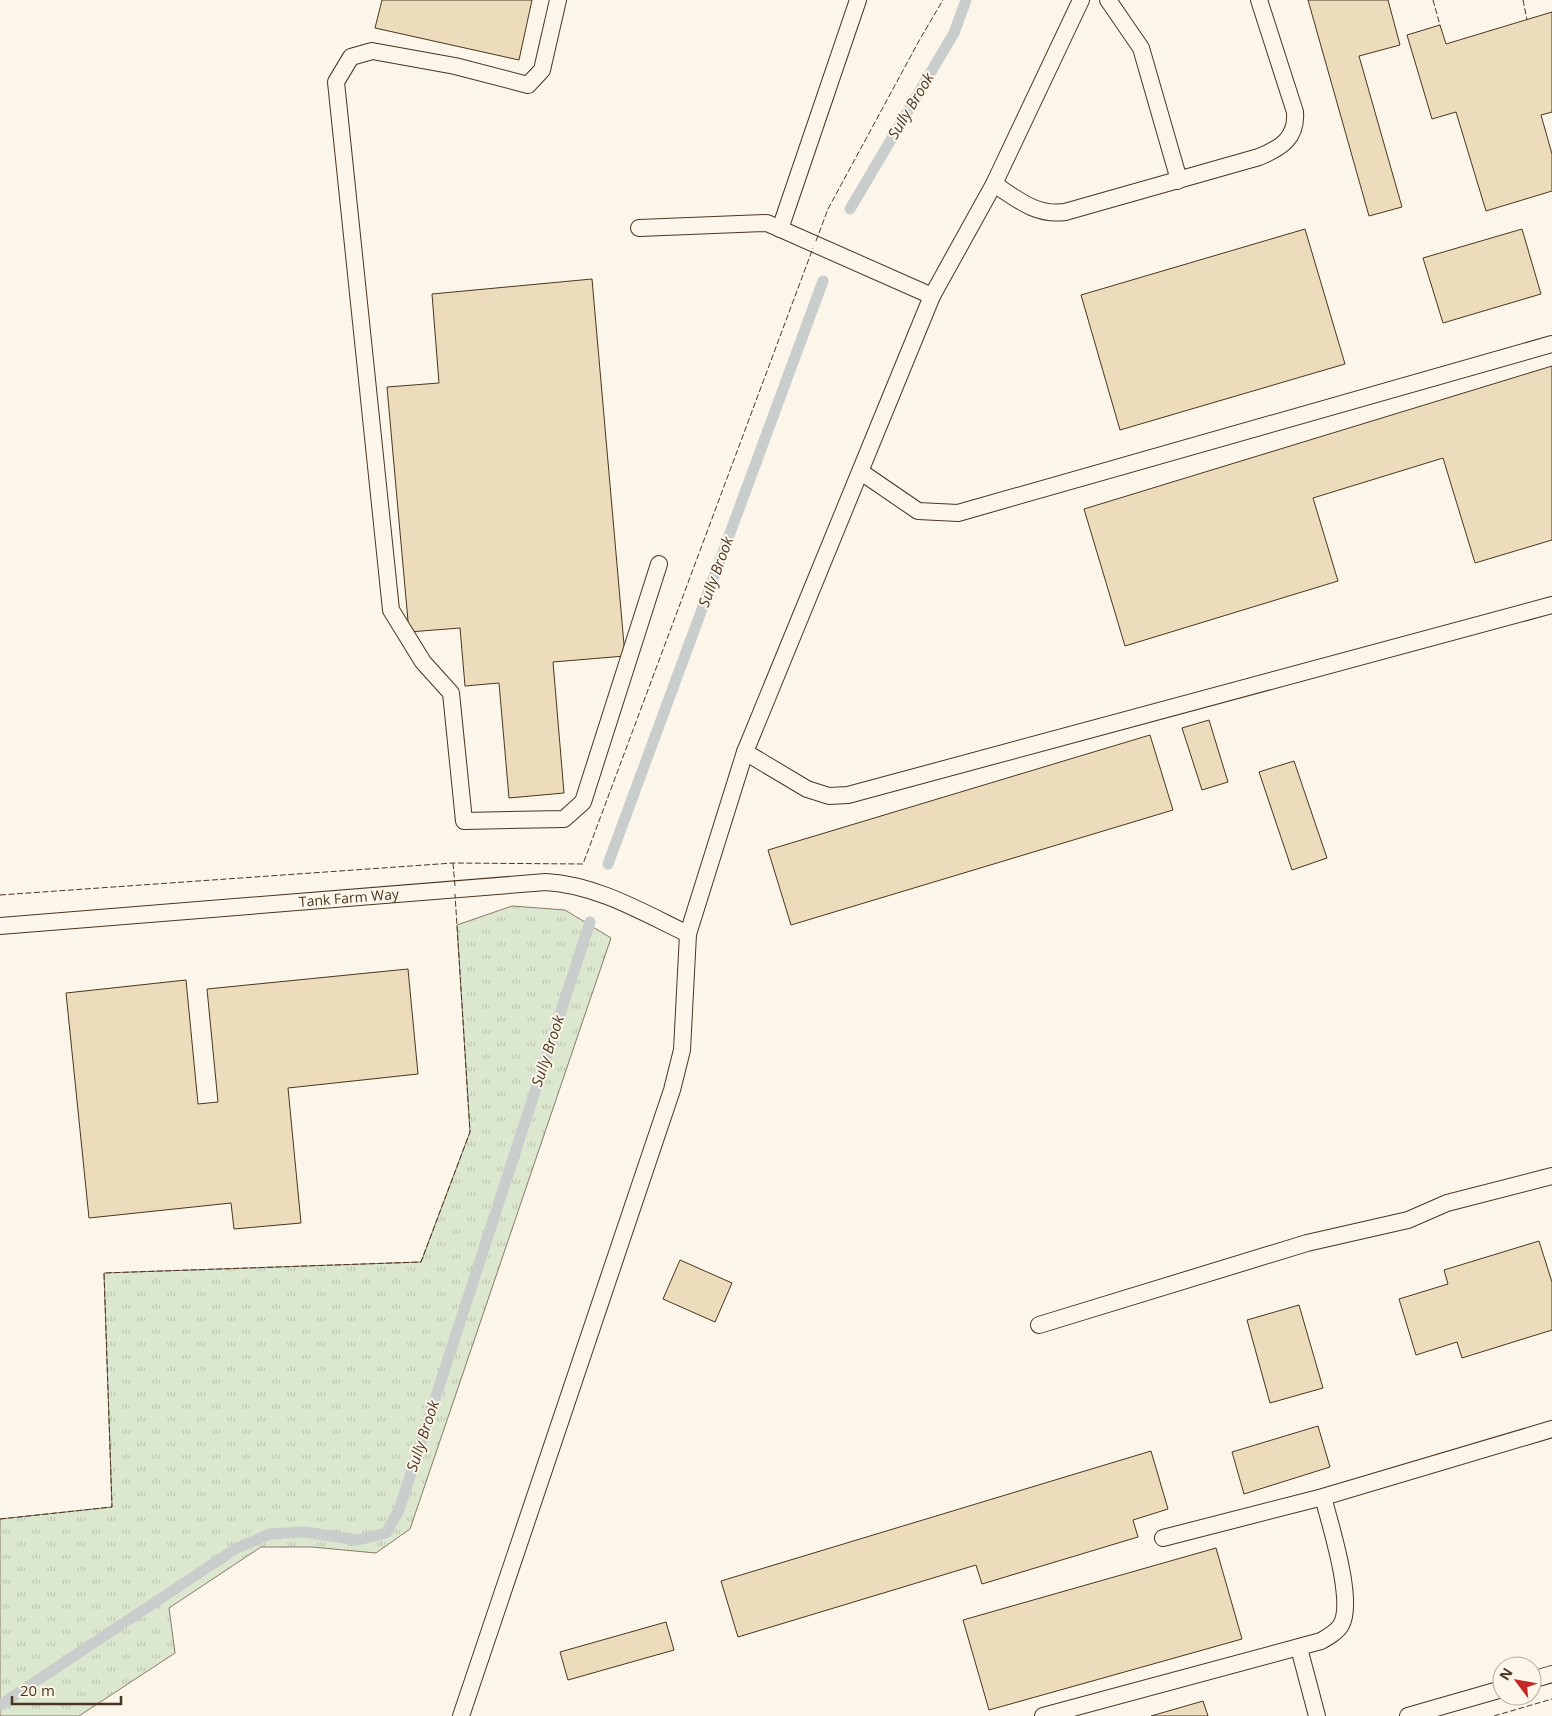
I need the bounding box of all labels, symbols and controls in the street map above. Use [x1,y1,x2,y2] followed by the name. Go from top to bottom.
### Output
[883,68,938,142] water label: Sully Brook
[693,533,737,610] water label: Sully Brook
[298,884,401,911] street label: Tank Farm Way
[526,1012,568,1089] water label: Sully Brook
[401,1397,443,1474] water label: Sully Brook
[1492,1656,1542,1706] north arrow
[1494,1664,1517,1684] text: N
[12,1674,121,1706] scale bar
[20,1680,55,1700] text: 20 m

